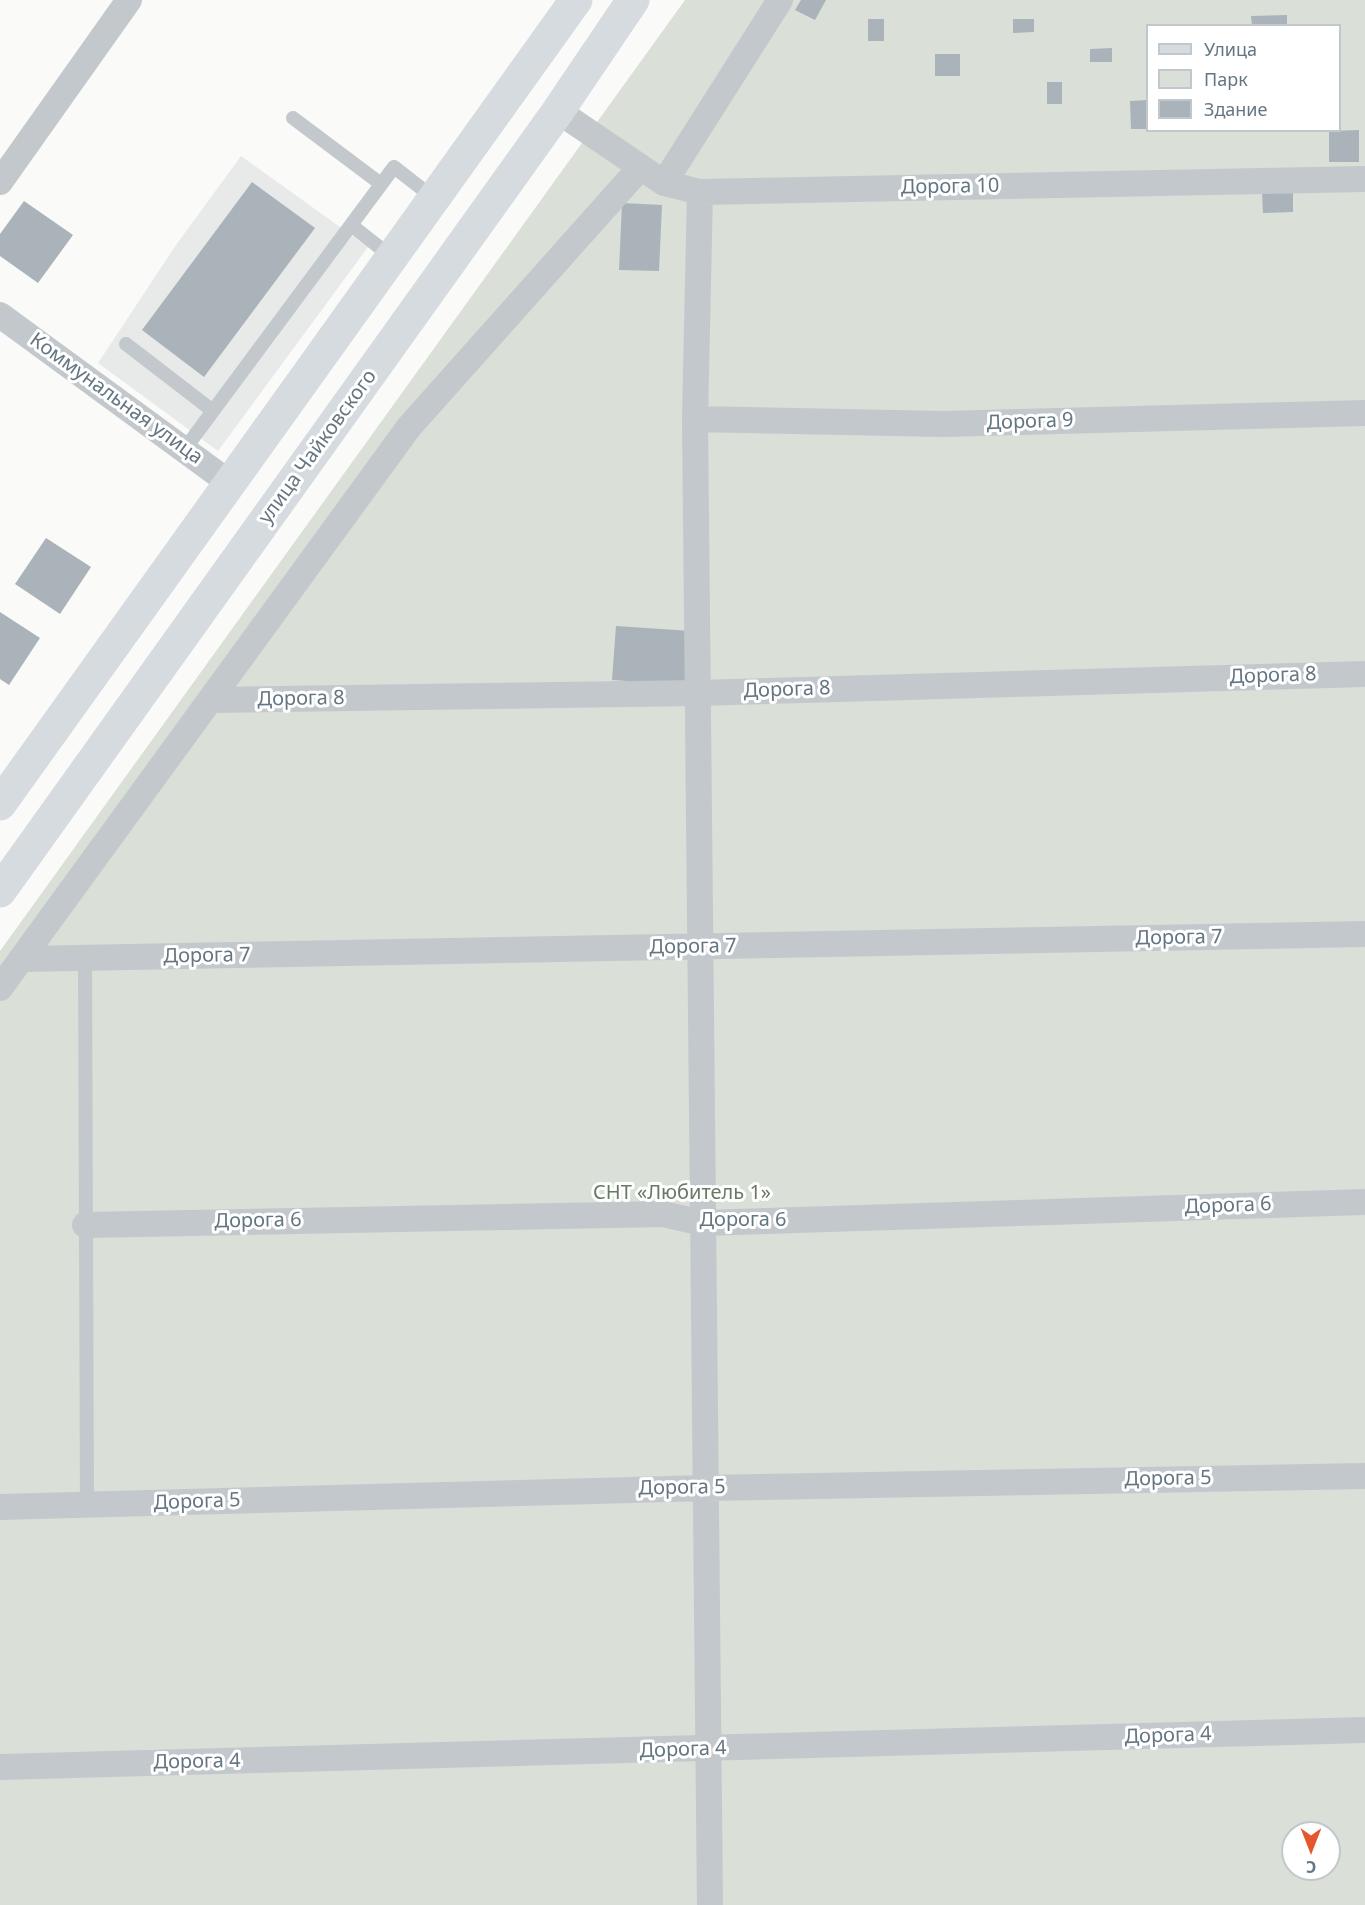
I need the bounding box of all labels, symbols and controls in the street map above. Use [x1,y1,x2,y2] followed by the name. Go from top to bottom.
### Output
[1146,24,1341,132] legend
[1204,37,1257,61] text: Улица
[1204,67,1248,91] text: Парк
[1204,97,1267,121] text: Здание
[901,174,999,200] street label: Дорога 10
[25,328,207,470] street label: Коммунальная улица
[254,365,382,529] street label: улица Чайковского
[986,408,1074,436] street label: Дорога 9
[1229,662,1317,690] street label: Дорога 8
[743,676,831,704] street label: Дорога 8
[257,686,345,712] street label: Дорога 8
[1135,925,1223,951] street label: Дорога 7
[649,934,737,960] street label: Дорога 7
[163,943,251,969] street label: Дорога 7
[593,1181,771,1205] park label: СНТ «Любитель 1»
[1184,1192,1272,1220] street label: Дорога 6
[214,1208,302,1234] street label: Дорога 6
[699,1208,787,1232] street label: Дорога 6
[1124,1466,1212,1492] street label: Дорога 5
[638,1475,726,1501] street label: Дорога 5
[153,1488,241,1516] street label: Дорога 5
[1124,1722,1212,1750] street label: Дорога 4
[639,1736,727,1764] street label: Дорога 4
[153,1749,241,1775] street label: Дорога 4
[1281,1821,1341,1881] north arrow
[1306,1856,1316,1878] text: С

